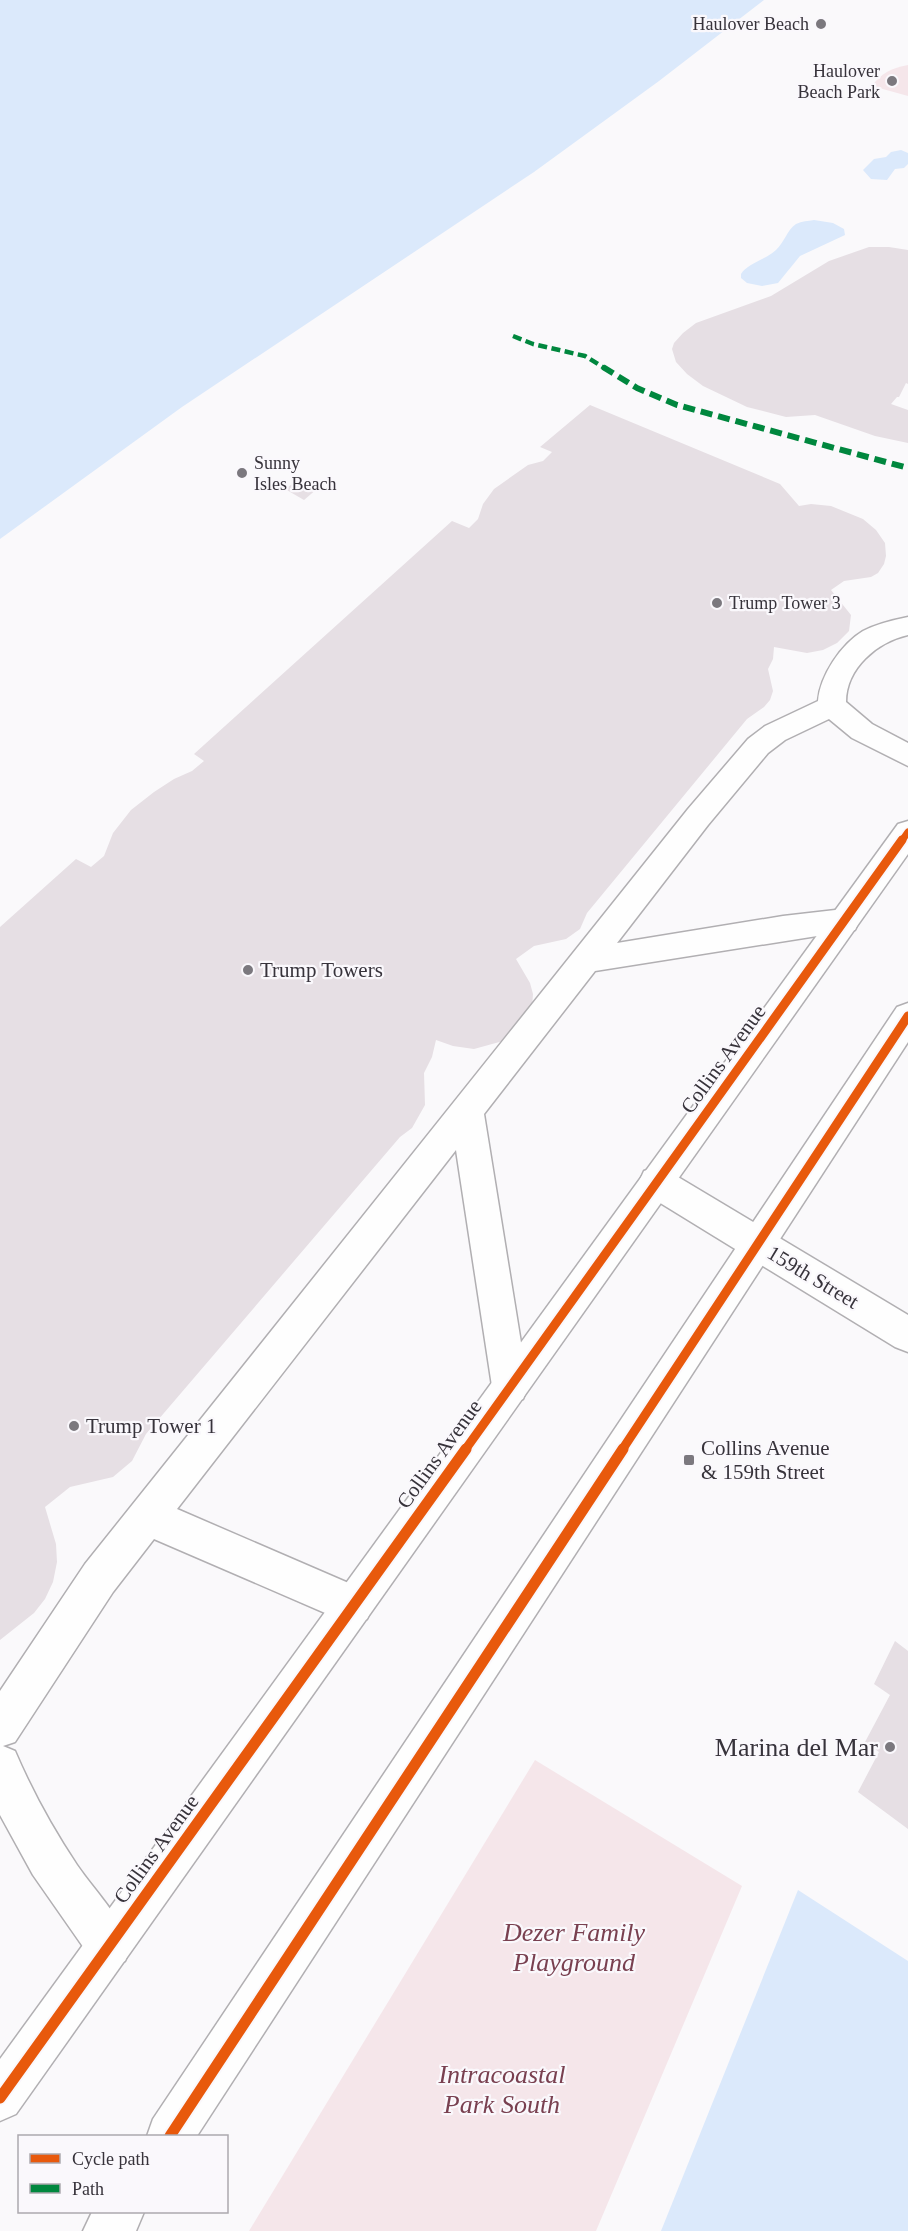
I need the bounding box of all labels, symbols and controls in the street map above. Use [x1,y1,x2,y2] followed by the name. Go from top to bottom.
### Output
[693,14,809,34] place label: Haulover Beach
[814,17,828,31] marker: Haulover Beach
[798,61,880,102] place label: Haulover Beach Park
[885,74,899,88] marker: Haulover Beach Park
[254,453,336,494] place label: Sunny Isles Beach
[235,466,249,480] marker: Sunny Isles Beach
[729,593,841,613] place label: Trump Tower 3
[710,596,724,610] marker: Trump Tower 3
[260,958,383,982] place label: Trump Towers
[241,963,255,977] marker: Trump Towers
[676,1000,770,1118] street label: Collins Avenue
[763,1240,863,1314] street label: 159th Street
[392,1395,486,1513] street label: Collins Avenue
[86,1414,216,1438] place label: Trump Tower 1
[67,1419,81,1433] marker: Trump Tower 1
[701,1436,830,1484] place label: Collins Avenue & 159th Street
[682,1453,696,1467] marker: Collins Avenue & 159th Street
[715,1733,878,1762] place label: Marina del Mar
[883,1740,897,1754] marker: Marina del Mar
[109,1790,203,1908] street label: Collins Avenue
[502,1918,646,1977] park label: Dezer Family Playground
[437,2060,566,2119] park label: Intracoastal Park South
[18,2135,228,2213] legend
[72,2149,149,2169] text: Cycle path
[72,2179,104,2199] text: Path

